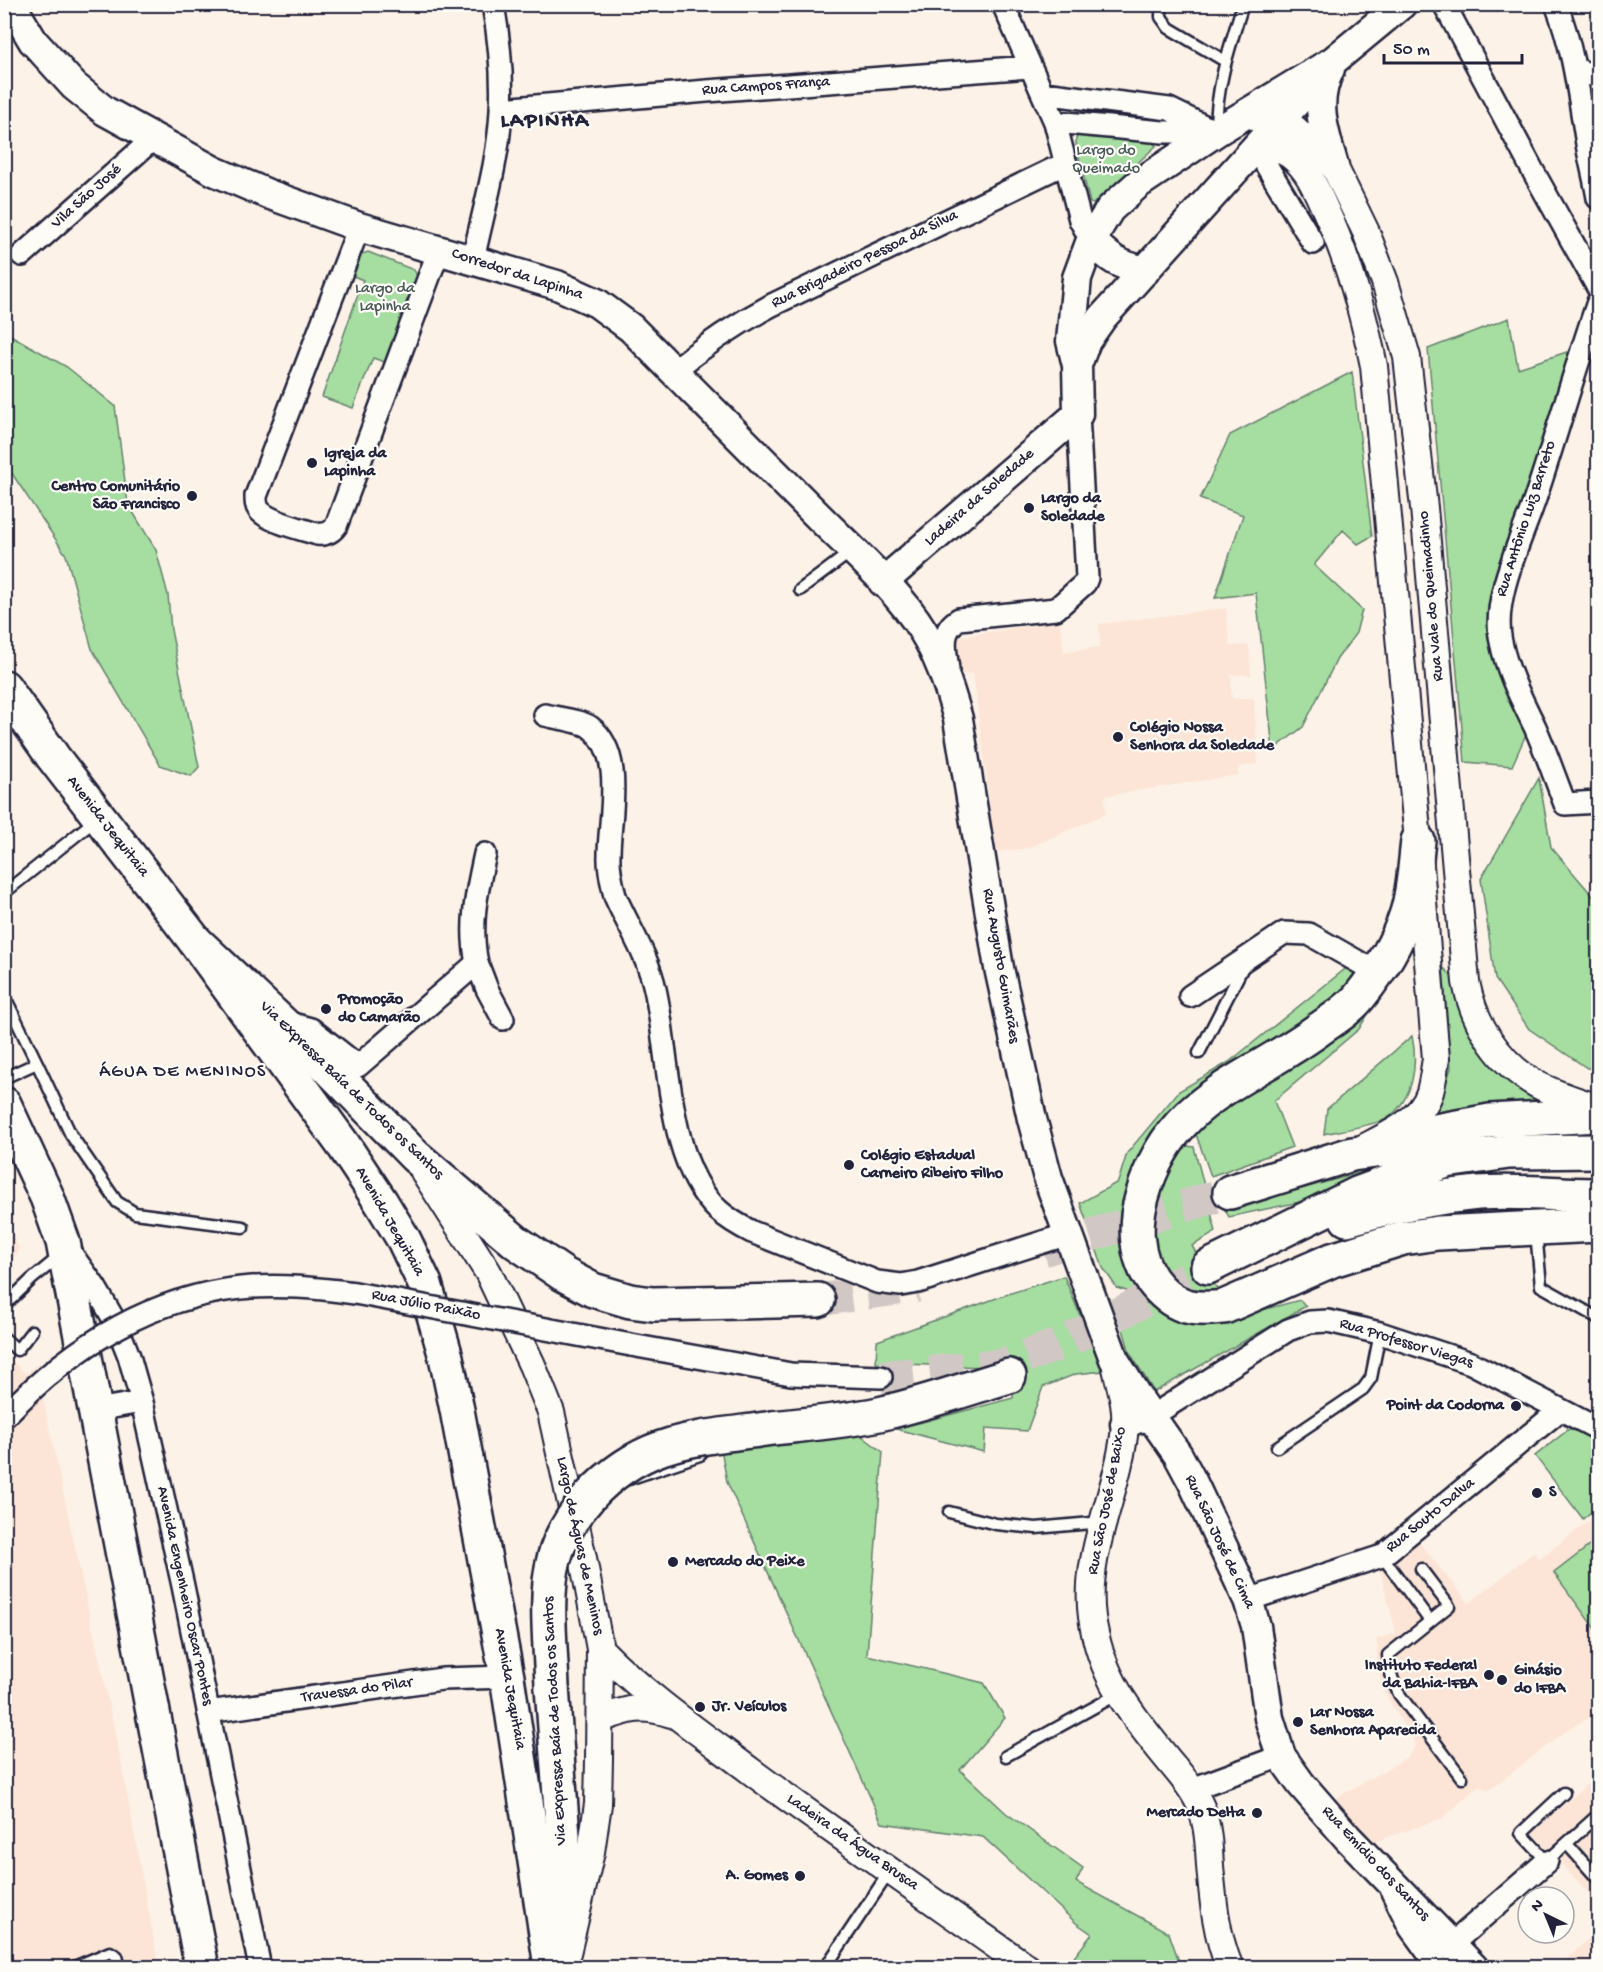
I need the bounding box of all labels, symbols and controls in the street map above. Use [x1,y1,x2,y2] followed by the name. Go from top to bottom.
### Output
[1384,27,1522,65] scale bar
[1393,40,1430,61] text: 50 m
[701,73,832,101] street label: Rua Campos França
[501,109,590,135] district label: LAPINHA
[1072,142,1140,179] park label: Largo do Queimado
[47,160,127,234] street label: Vila São José
[769,206,962,313] street label: Rua Brigadeiro Pessoa da Silva
[449,245,586,306] street label: Corredor da Lapinha
[355,280,416,317] park label: Largo da Lapinha
[1493,439,1561,599] street label: Rua Antônio Luiz Barreto
[324,445,388,482] place label: Igreja da Lapinha
[921,445,1039,551] street label: Ladeira da Soledade
[305,456,319,470] marker: Igreja da Lapinha
[50,478,181,515] place label: Centro Comunitário São Francisco
[185,489,199,503] marker: Centro Comunitário São Francisco
[1041,490,1105,527] place label: Largo da Soledade
[1022,501,1036,515] marker: Largo da Soledade
[1415,510,1449,682] street label: Rua Vale do Queimadinho
[1129,719,1275,756] place label: Colégio Nossa Senhora da Soledade
[1111,730,1125,744] marker: Colégio Nossa Senhora da Soledade
[62,773,153,882] street label: Avenida Jequitaia
[977,887,1023,1046] street label: Rua Augusto Guimarães
[337,991,421,1028] place label: Promoção do Camarão
[254,997,448,1185] street label: Via Expressa Baía de Todos os Santos
[319,1002,333,1016] marker: Promoção do Camarão
[99,1061,267,1083] district label: ÁGUA DE MENINOS
[860,1147,1004,1184] place label: Colégio Estadual Carneiro Ribeiro Filho
[842,1158,856,1172] marker: Colégio Estadual Carneiro Ribeiro Filho
[350,1164,429,1281] street label: Avenida Jequitaia
[370,1286,482,1326] street label: Rua Júlio Paixão
[1337,1315,1476,1374] street label: Rua Professor Viegas
[1386,1397,1505,1416] place label: Point da Codorna
[1509,1399,1523,1413] marker: Point da Codorna
[1084,1425,1132,1577] street label: Rua São José de Baixo
[551,1455,608,1638] street label: Largo de Águas de Meninos
[1180,1472,1259,1613] street label: Rua São José de Cima
[1383,1474,1480,1558] street label: Rua Souto Dalva
[1549,1484,1557,1503] place label: S
[152,1485,217,1708] street label: Avenida Engenheiro Oscar Pontes
[1530,1486,1544,1500] marker: S
[685,1553,805,1572] place label: Mercado do Peixe
[666,1555,680,1569] marker: Mercado do Peixe
[540,1595,572,1847] street label: Via Expressa Baía de Todos os Santos
[489,1627,529,1752] street label: Avenida Jequitaia
[1365,1657,1479,1694] place label: Instituto Federal da Bahia-IFBA
[1514,1662,1567,1699] place label: Ginásio do IFBA
[1482,1668,1496,1682] marker: Instituto Federal da Bahia-IFBA
[1495,1673,1509,1687] marker: Ginásio do IFBA
[299,1674,415,1708] street label: Travessa do Pilar
[711,1698,787,1717] place label: Jr. Veículos
[693,1700,707,1714] marker: Jr. Veículos
[1310,1704,1437,1741] place label: Lar Nossa Senhora Aparecida
[1291,1715,1305,1729] marker: Lar Nossa Senhora Aparecida
[782,1790,923,1896] street label: Ladeira da Água Brusca
[1317,1803,1434,1926] street label: Rua Emídio dos Santos
[1147,1804,1246,1823] place label: Mercado Delta
[1250,1806,1264,1820] marker: Mercado Delta
[725,1867,789,1886] place label: A. Gomes
[793,1869,807,1883] marker: A. Gomes
[1516,1885,1576,1945] north arrow
[1528,1896,1549,1917] text: N

